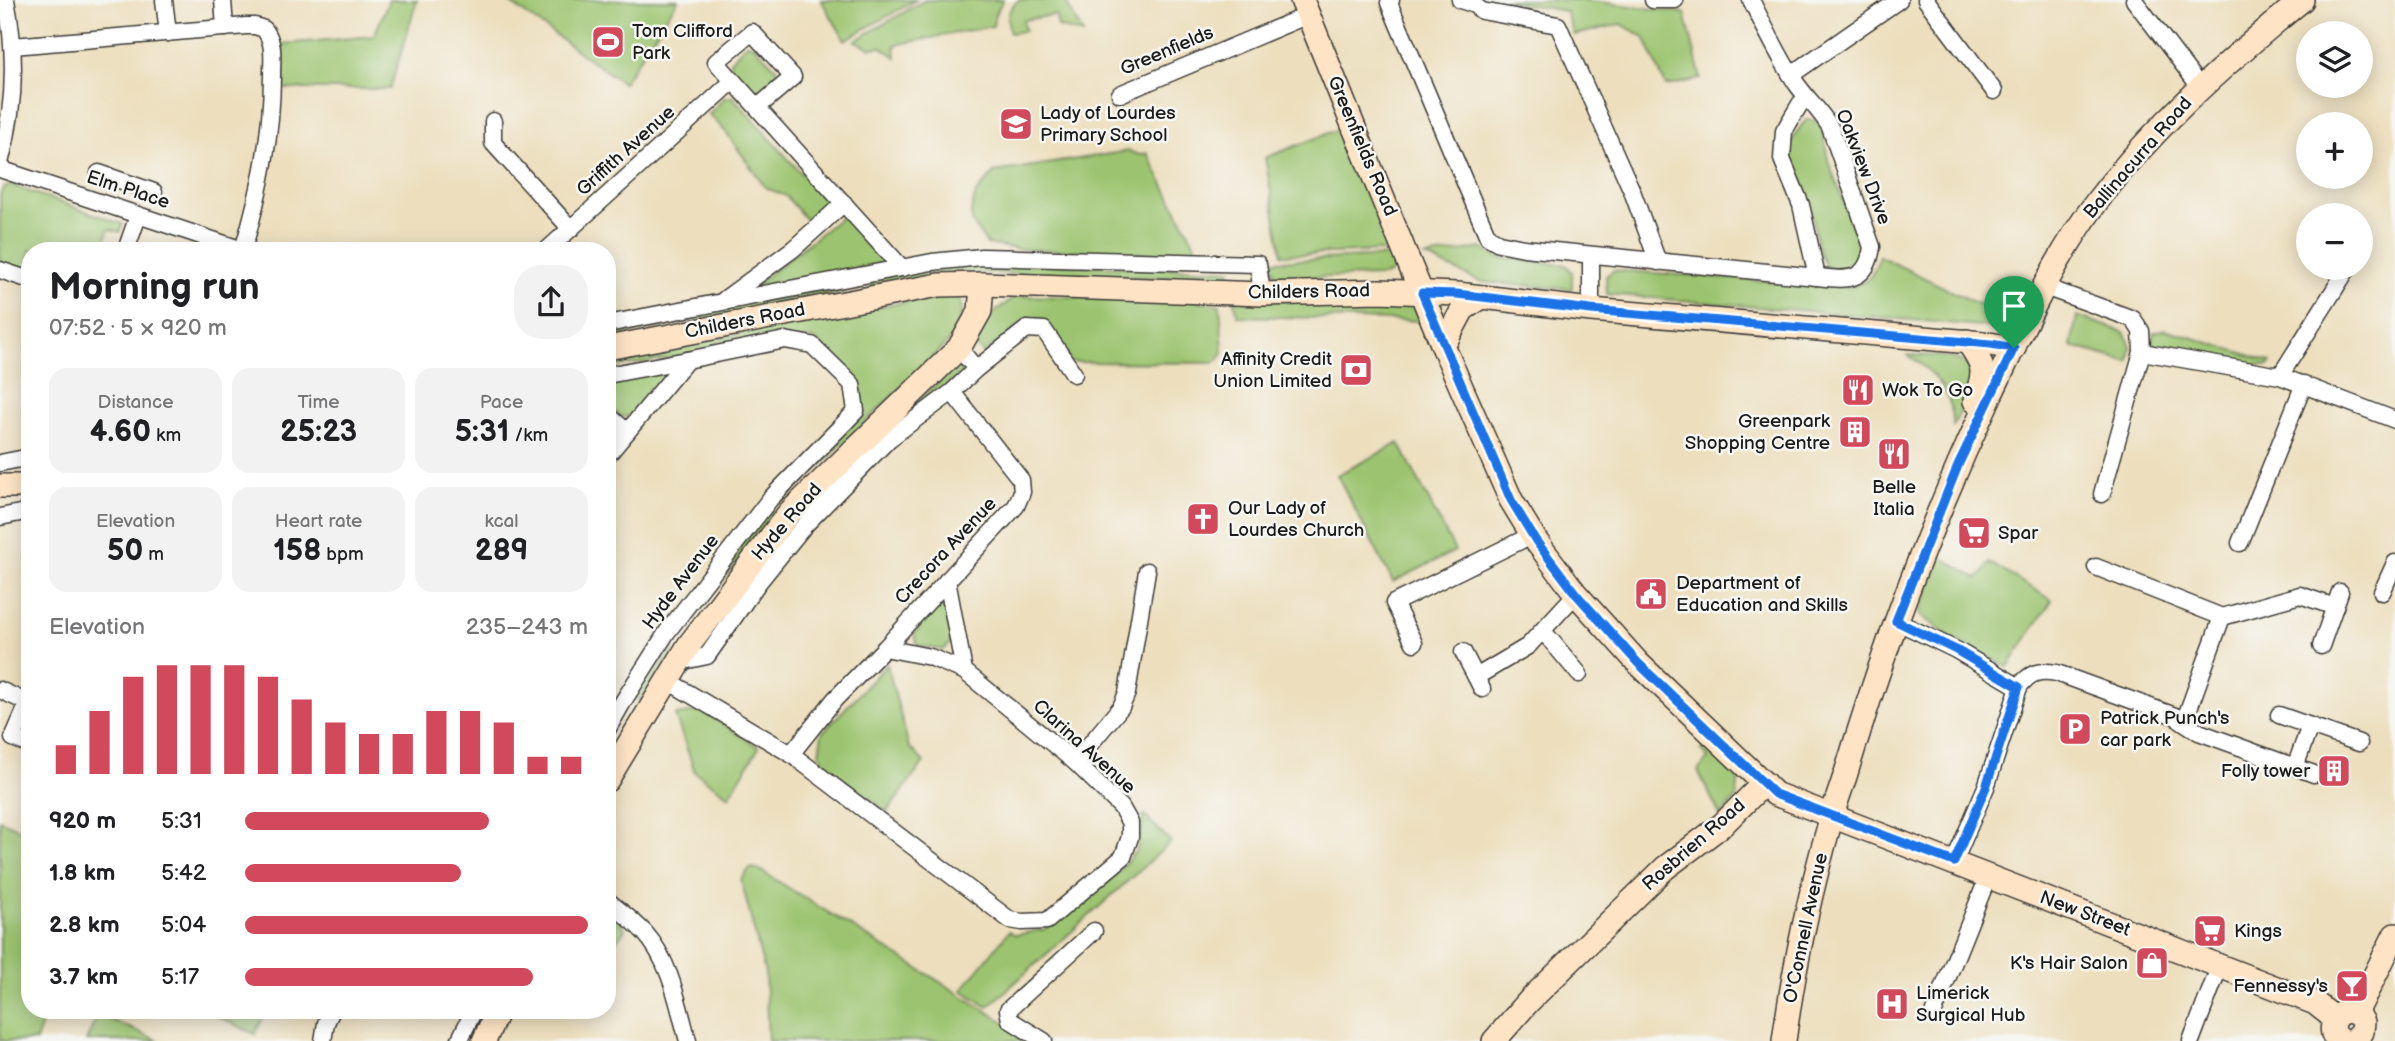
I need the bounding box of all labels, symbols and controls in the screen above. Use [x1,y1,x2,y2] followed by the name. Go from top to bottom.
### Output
[632,20,733,65] place label: Tom Clifford Park
[1117,21,1217,81] street label: Greenfields
[2296,21,2373,280] map controls
[2296,21,2373,98] button: layers
[589,23,627,61] sports icon: Tom Clifford Park
[1322,72,1402,220] street label: Greenfields Road
[2079,92,2197,224] street label: Ballinacurra Road
[572,101,680,201] street label: Griffith Avenue
[1040,102,1176,147] place label: Lady of Lourdes Primary School
[997,105,1035,143] school or university icon: Lady of Lourdes Primary School
[1830,106,1896,228] street label: Oakview Drive
[2296,112,2373,189] button: +
[84,166,172,214] street label: Elm Place
[2296,203,2373,280] button: −
[49,265,260,310] text: Morning run
[514,265,588,339] button: share
[1984,276,2044,348] pin
[1248,279,1370,305] street label: Childers Road
[1995,287,2033,325] icon: arrive
[683,298,807,344] street label: Childers Road
[49,314,227,342] text: 07:52 · 5 × 920 m
[1213,348,1332,393] place label: Affinity Credit Union Limited
[1337,351,1375,389] bank icon: Affinity Credit Union Limited
[1839,371,1877,409] restaurant icon: Wok To Go
[1882,379,1973,402] place label: Wok To Go
[98,391,173,414] text: Distance
[297,391,340,414] text: Time
[480,391,523,414] text: Pace
[1685,410,1831,455] place label: Greenpark Shopping Centre
[1836,413,1874,451] building icon: Greenpark Shopping Centre
[90,414,151,450] text: 4.60
[280,414,357,450] text: 25:23
[455,414,509,450] text: 5:31
[151,424,181,447] text: km
[509,424,548,447] text: /km
[1875,435,1913,473] restaurant icon: Belle Italia
[1872,476,1916,521] place label: Belle Italia
[747,479,827,565] street label: Hyde Road
[890,493,1002,609] street label: Crecora Avenue
[1228,497,1364,542] place label: Our Lady of Lourdes Church
[1184,500,1222,538] church icon: Our Lady of Lourdes Church
[96,510,175,533] text: Elevation
[275,510,362,533] text: Heart rate
[484,510,519,533] text: kcal
[1955,514,1993,552] supermarket icon: Spar
[1998,522,2039,545] place label: Spar
[638,530,724,634] street label: Hyde Avenue
[107,533,143,569] text: 50
[273,533,321,569] text: 158
[475,533,528,569] text: 289
[143,543,164,566] text: m
[321,543,364,566] text: bpm
[1676,572,1848,617] place label: Department of Education and Skills
[1632,575,1670,613] public building icon: Department of Education and Skills
[49,613,145,641] text: Elevation
[466,613,588,641] text: 235–243 m
[1028,695,1140,799] street label: Clarina Avenue
[2100,707,2230,752] place label: Patrick Punch's car park
[2056,710,2094,748] parking icon: Patrick Punch's car park
[2315,752,2353,790] building icon: Folly tower
[2221,760,2311,783] place label: Folly tower
[1638,794,1750,896] street label: Rosbrien Road
[49,807,116,835] text: 920 m
[161,807,202,835] text: 5:31
[1779,851,1833,1005] street label: O'Connell Avenue
[49,859,115,887] text: 1.8 km
[161,859,206,887] text: 5:42
[2036,886,2134,942] street label: New Street
[49,911,120,939] text: 2.8 km
[161,911,206,939] text: 5:04
[2191,912,2229,950] supermarket icon: Kings
[2234,920,2282,943] place label: Kings
[2133,944,2171,982] shop icon: K's Hair Salon
[2010,952,2128,975] place label: K's Hair Salon
[49,963,118,991] text: 3.7 km
[161,963,199,991] text: 5:17
[2333,967,2371,1005] bar icon: Fennessy's
[2233,975,2328,998] place label: Fennessy's
[1916,982,2026,1027] place label: Limerick Surgical Hub
[1873,985,1911,1023] hospital icon: Limerick Surgical Hub

